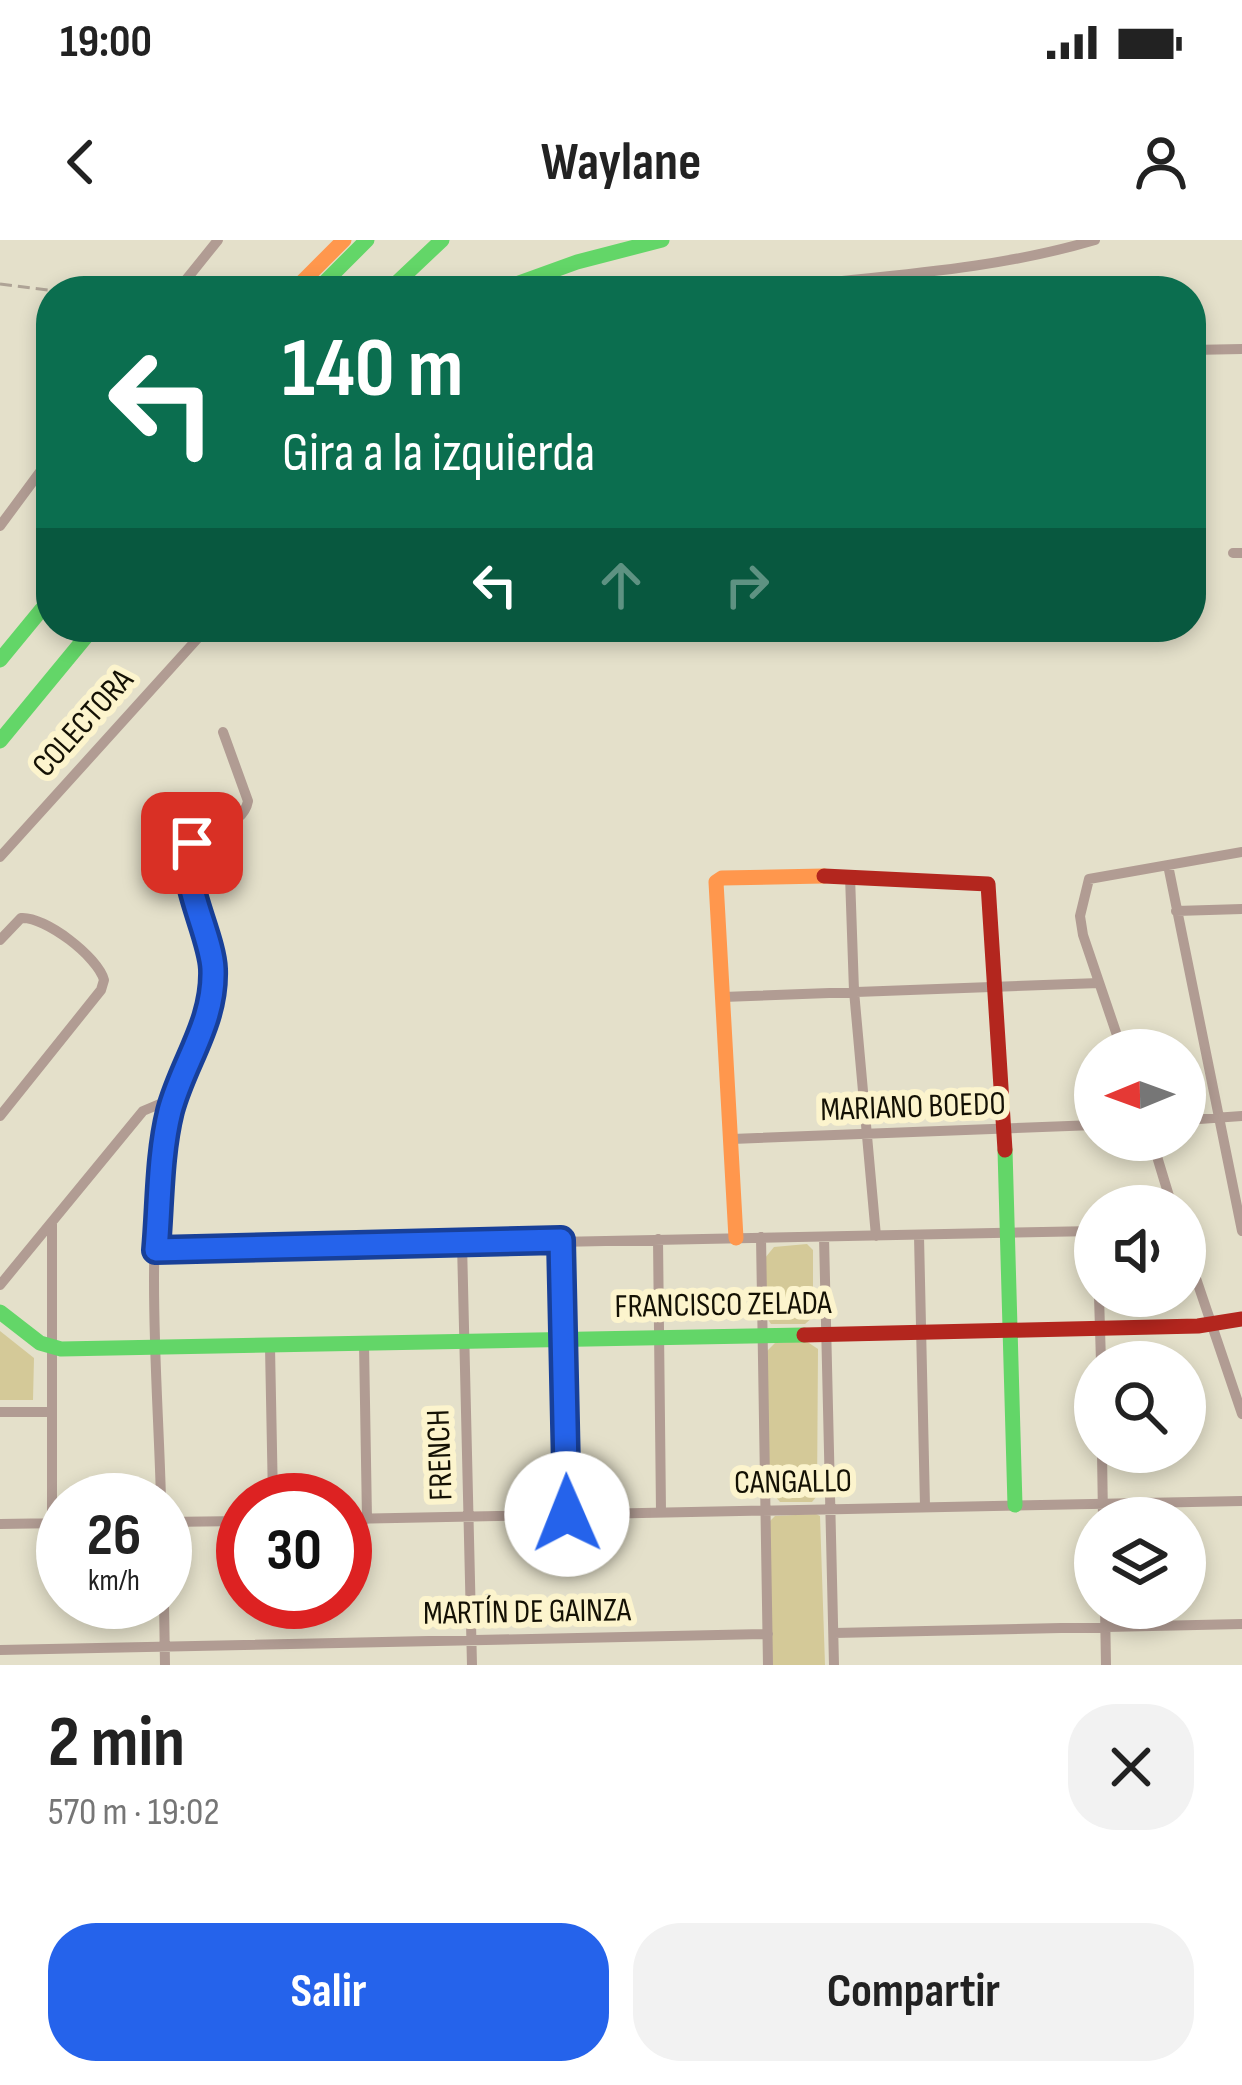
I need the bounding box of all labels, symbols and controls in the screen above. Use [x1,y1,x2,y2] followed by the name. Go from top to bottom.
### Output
[60,15,152,70] text: 19:00
[48,129,114,195] icon: back
[1128,129,1194,195] icon: person
[541,130,701,195] text: Waylane
[282,319,463,420] text: 140 m
[84,324,240,480] icon: left
[282,421,595,486] text: Gira a la izquierda
[462,552,528,618] icon: left
[588,552,654,618] icon: ahead
[714,552,780,618] icon: right
[24,660,142,785] street label: COLECTORA
[141,792,243,894] pin
[159,810,225,876] icon: arrive
[1074,1029,1206,1161] north arrow
[1074,1029,1206,1629] map controls
[820,1084,1006,1130] street label: MARIANO BOEDO
[1074,1185,1206,1317] button: sound
[614,1283,833,1327] street label: FRANCISCO ZELADA
[1074,1341,1206,1473] button: search
[418,1409,462,1501] street label: FRENCH
[504,1451,630,1577] position arrow
[734,1461,852,1503] street label: CANGALLO
[216,1473,372,1629] speed limit sign: 30
[1074,1497,1206,1629] button: layers
[87,1500,141,1572] text: 26
[88,1563,140,1599] text: km/h
[423,1590,632,1634] street label: MARTÍN DE GAINZA
[48,1700,185,1787] text: 2 min
[1068,1704,1194,1830] button: close
[48,1789,219,1836] text: 570 m · 19:02
[48,1923,609,2061] button: Salir
[633,1923,1194,2061] button: Compartir

